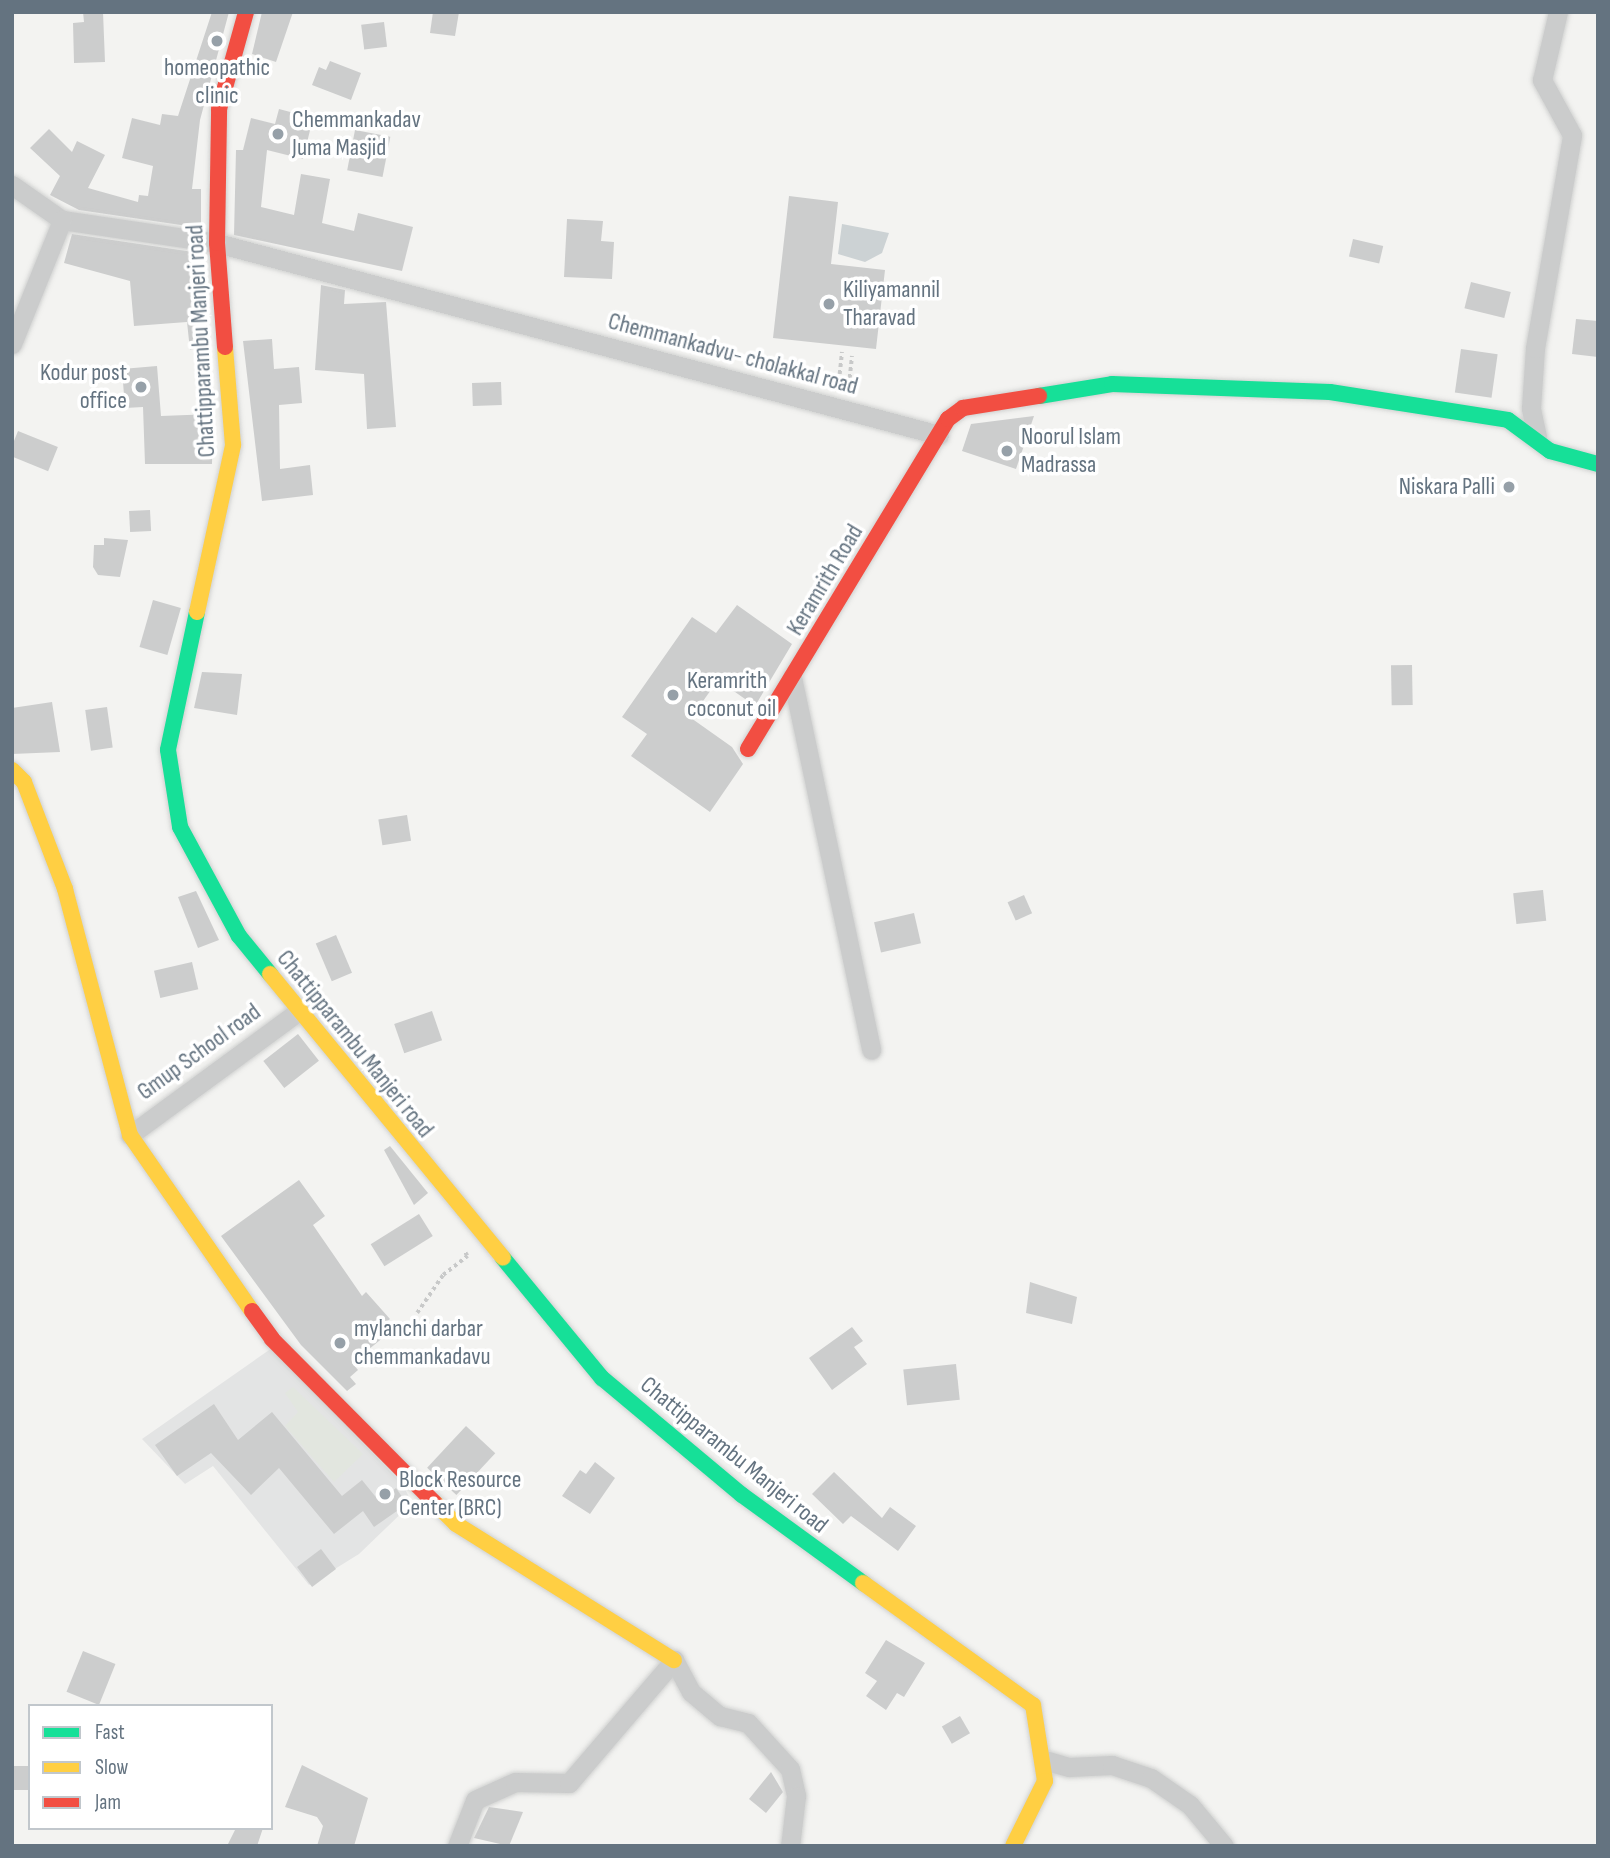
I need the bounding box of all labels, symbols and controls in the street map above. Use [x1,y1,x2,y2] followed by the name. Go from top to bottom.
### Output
[207,31,227,51] marker: homeopathic clinic
[164,54,270,110] place label: homeopathic clinic
[292,106,421,162] place label: Chemmankadav Juma Masjid
[270,126,286,142] marker: Chemmankadav Juma Masjid
[181,224,221,458] street label: Chattipparambu Manjeri road
[843,276,940,332] place label: Kiliyamannil Tharavad
[821,296,837,312] marker: Kiliyamannil Tharavad
[605,307,861,401] street label: Chemmankadvu- cholakkal road
[40,359,127,415] place label: Kodur post office
[133,379,149,395] marker: Kodur post office
[1021,423,1121,479] place label: Noorul Islam Madrassa
[999,443,1015,459] marker: Noorul Islam Madrassa
[1399,473,1495,501] place label: Niskara Palli
[1501,479,1517,495] marker: Niskara Palli
[781,519,869,641] street label: Keramrith Road
[687,667,776,723] place label: Keramrith coconut oil
[665,687,681,703] marker: Keramrith coconut oil
[271,944,439,1144] street label: Chattipparambu Manjeri road
[132,998,266,1106] street label: Gmup School road
[354,1315,491,1371] place label: mylanchi darbar chemmankadavu
[332,1335,348,1351] marker: mylanchi darbar chemmankadavu
[634,1371,834,1539] street label: Chattipparambu Manjeri road
[399,1466,521,1522] place label: Block Resource Center (BRC)
[377,1486,393,1502] marker: Block Resource Center (BRC)
[28,1704,273,1830] legend
[95,1720,125,1745] text: Fast
[95,1755,128,1780] text: Slow
[95,1790,121,1815] text: Jam

